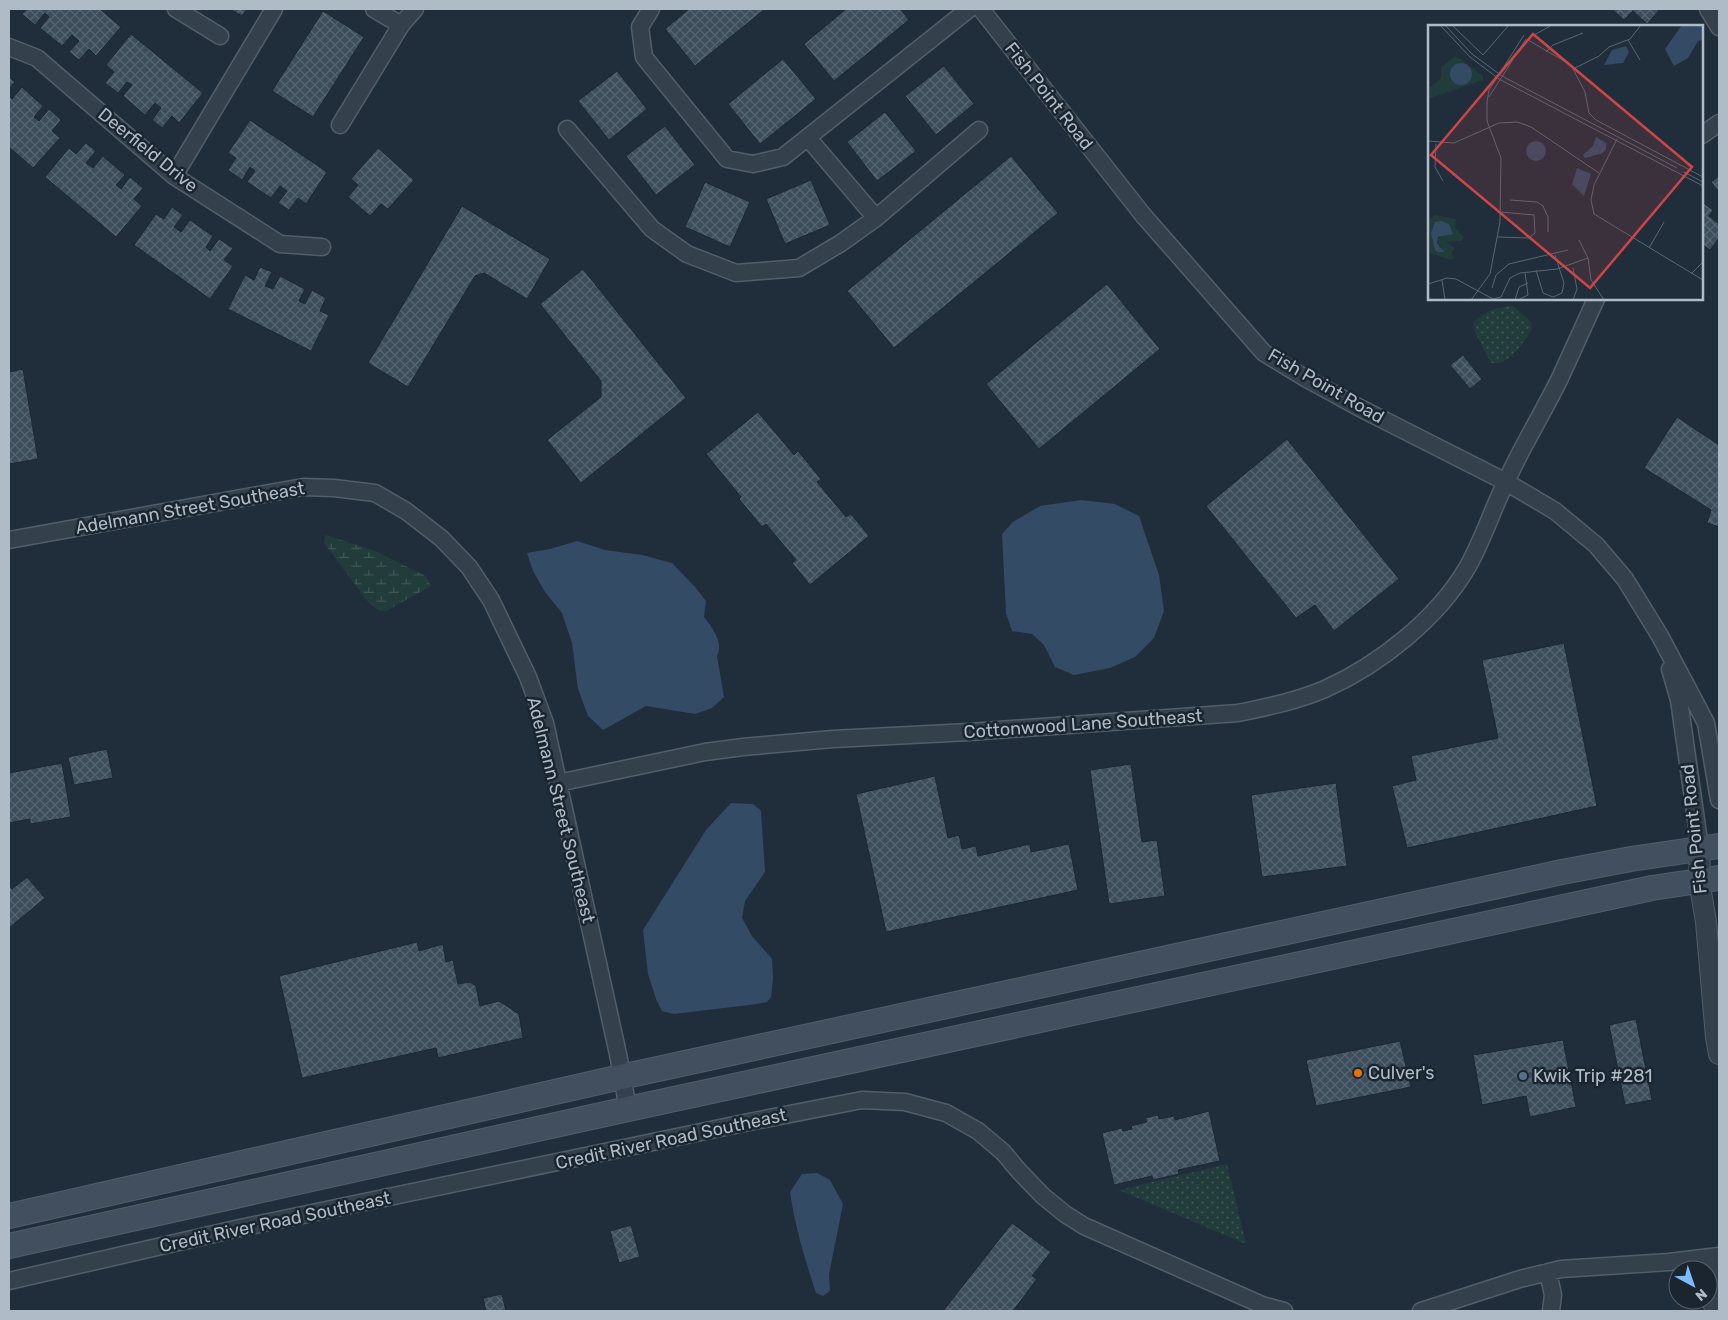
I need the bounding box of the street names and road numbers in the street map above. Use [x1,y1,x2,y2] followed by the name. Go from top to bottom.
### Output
[1000,38,1098,154] street label: Fish Point Road
[94,103,202,197] street label: Deerfield Drive
[1264,344,1388,428] street label: Fish Point Road
[74,477,306,539] street label: Adelmann Street Southeast
[522,695,600,925] street label: Adelmann Street Southeast
[963,705,1203,743] street label: Cottonwood Lane Southeast
[1676,763,1712,895] street label: Fish Point Road
[553,1104,789,1174] street label: Credit River Road Southeast
[157,1187,393,1257] street label: Credit River Road Southeast

